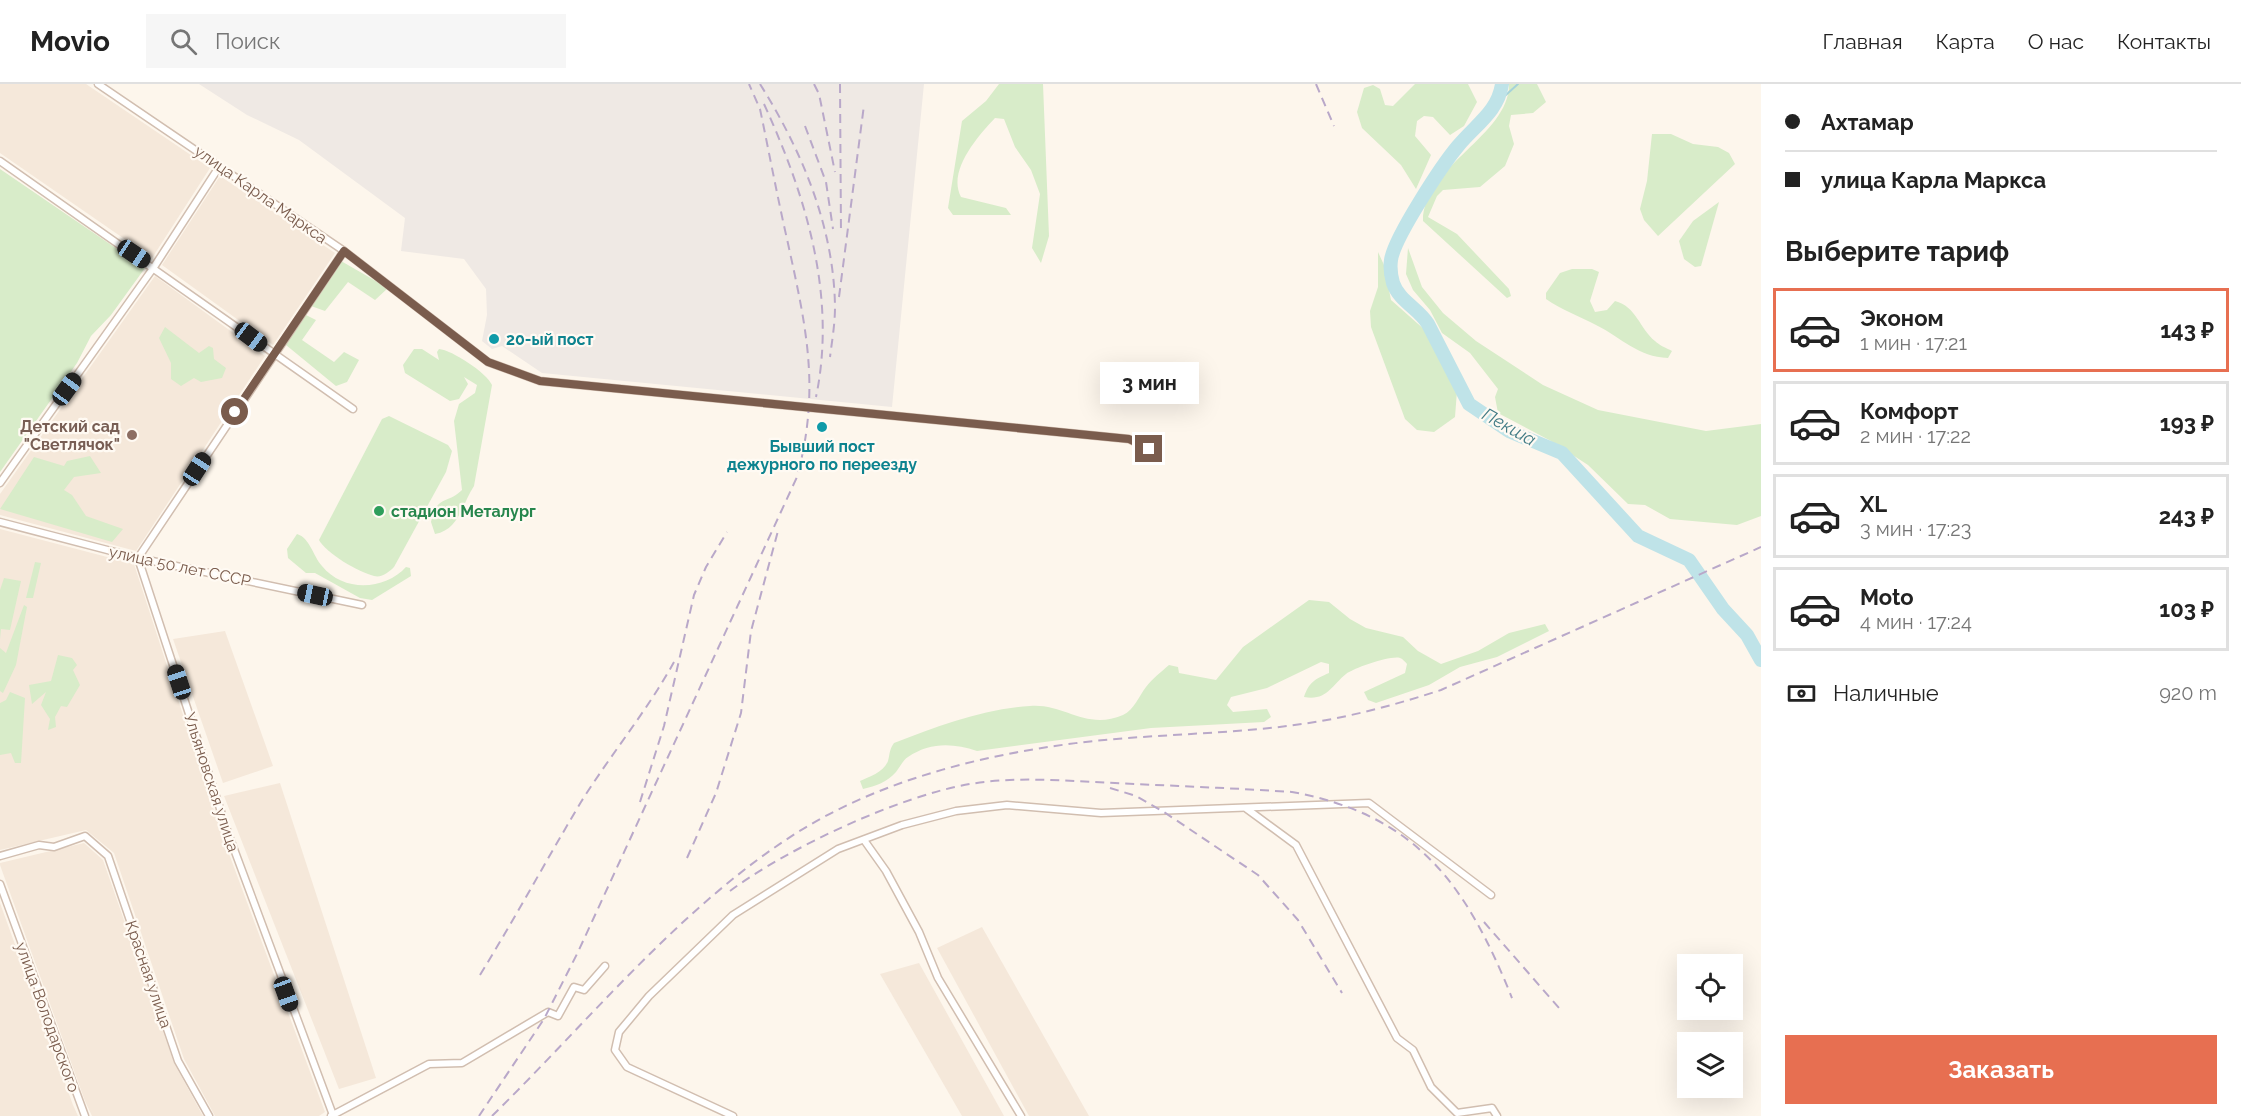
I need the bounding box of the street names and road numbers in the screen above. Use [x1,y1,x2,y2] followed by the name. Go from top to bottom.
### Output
[191,141,331,247] street label: улица Карла Маркса
[107,542,253,591] street label: улица 50 лет СССР
[180,710,243,854] street label: Ульяновская улица
[121,918,176,1031] street label: Красная улица
[12,940,84,1095] street label: улица Володарского

